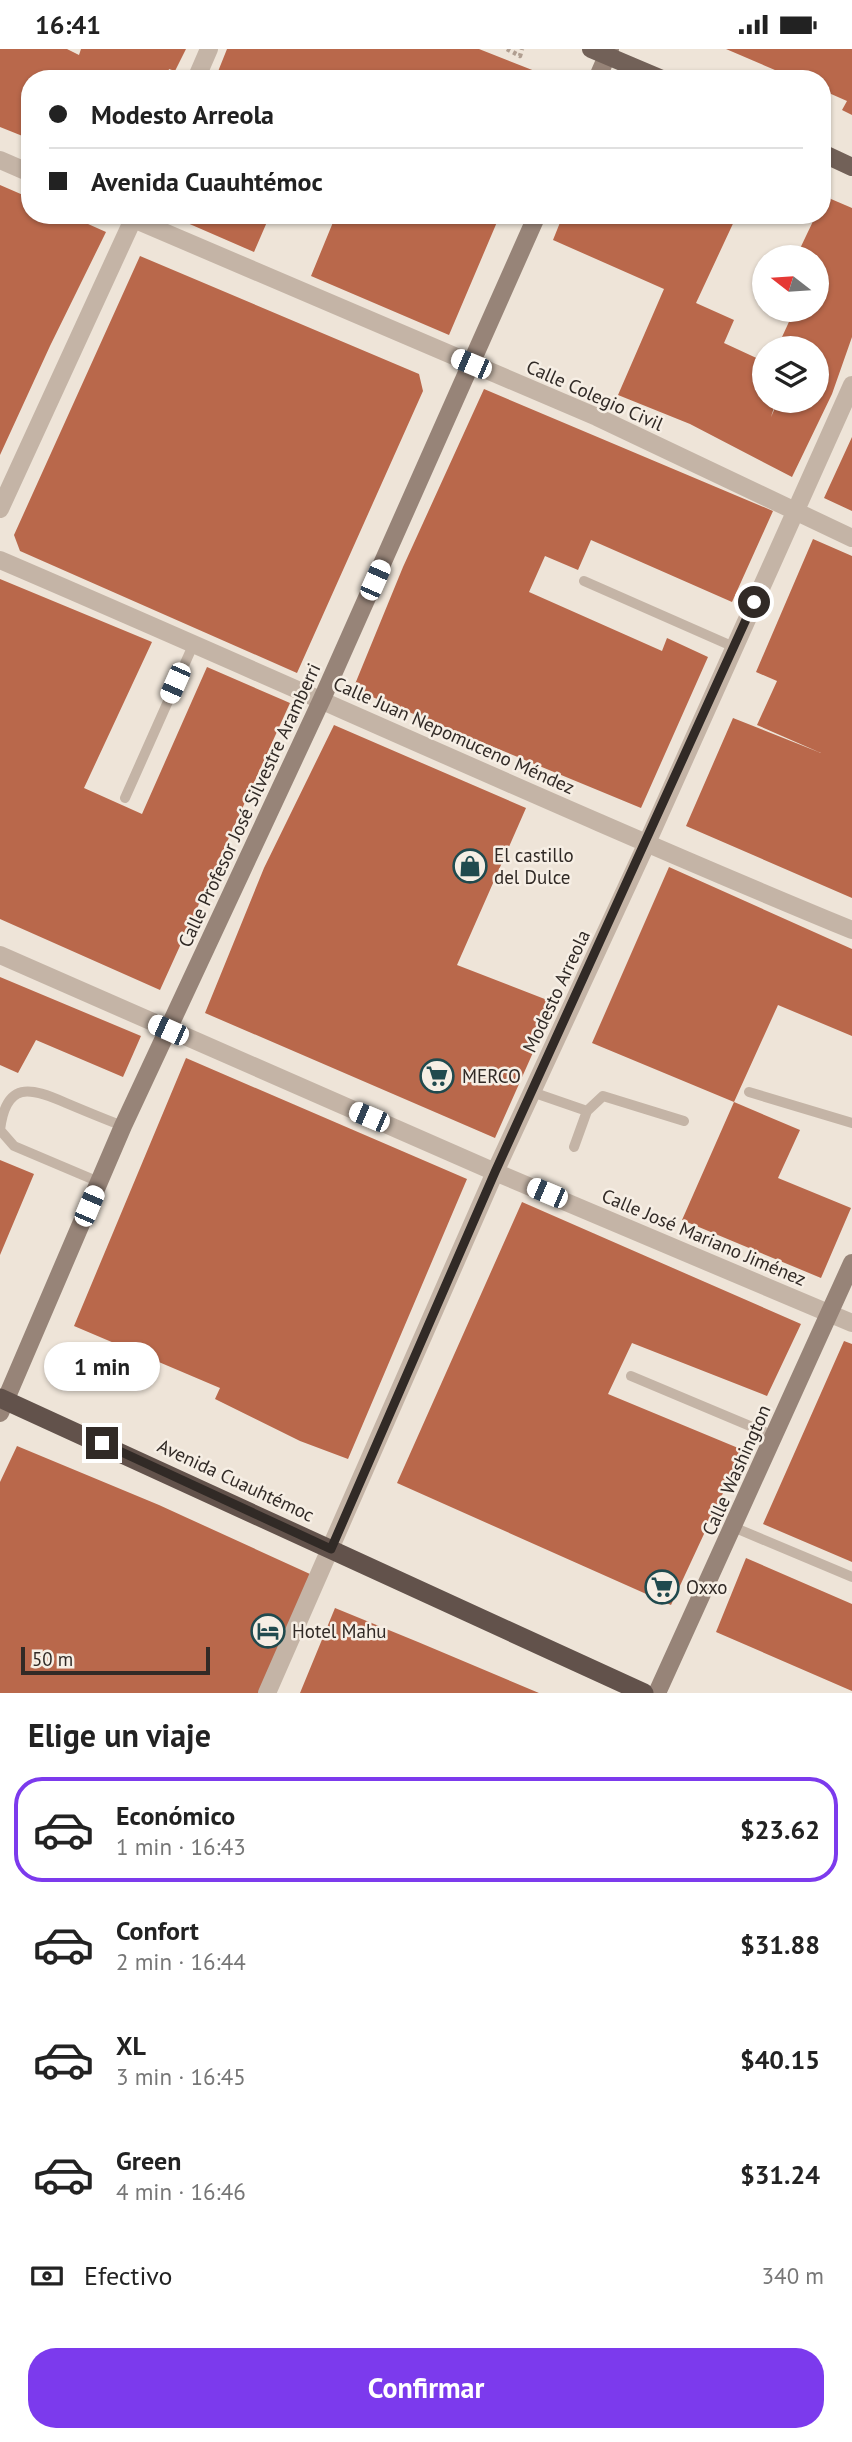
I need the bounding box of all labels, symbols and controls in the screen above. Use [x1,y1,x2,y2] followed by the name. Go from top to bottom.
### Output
[35,8,101,41] text: 16:41
[91,98,274,131] text: Modesto Arreola
[91,165,323,198] text: Avenida Cuauhtémoc
[752,245,830,322] north arrow
[752,245,829,413] map controls
[752,336,829,413] button: layers
[448,346,495,382] car
[523,354,668,436] street label: Calle Colegio Civil
[357,557,394,603] car
[738,586,770,618] route start
[173,659,325,951] street label: Calle Profesor José Silvestre Aramberri
[157,660,194,706] car
[330,671,578,799] street label: Calle Juan Nepomuceno Méndez
[494,843,574,889] place label: El castillo del Dulce
[451,847,489,885] shop icon: El castillo del Dulce
[517,926,595,1056] street label: Modesto Arreola
[145,1012,192,1048] car
[418,1057,456,1095] supermarket icon: MERCO
[462,1064,521,1088] place label: MERCO
[346,1099,393,1135] car
[524,1175,571,1211] car
[72,1183,107,1229] car
[598,1183,810,1291] street label: Calle José Mariano Jiménez
[44,1341,160,1391] callout: 1 min
[74,1352,130,1381] text: 1 min
[696,1401,776,1539] street label: Calle Washington
[86,1427,118,1459] route end
[154,1433,318,1527] street label: Avenida Cuauhtémoc
[643,1568,681,1606] supermarket icon: Oxxo
[686,1575,727,1599] place label: Oxxo
[249,1612,287,1650] hotel icon: Hotel Mahu
[292,1619,387,1643] place label: Hotel Mahu
[21,1644,210,1676] scale bar
[32,1647,73,1671] text: 50 m
[28,1714,211,1756] text: Elige un viaje
[32,1798,95,1861] icon: car
[116,1799,235,1832] text: Económico
[740,1813,820,1846] text: $23.62
[116,1832,246,1861] text: 1 min · 16:43
[32,1913,95,1976] icon: car
[116,1914,199,1947] text: Confort
[740,1928,820,1961] text: $31.88
[116,1947,246,1976] text: 2 min · 16:44
[32,2028,95,2091] icon: car
[116,2029,146,2062] text: XL
[740,2043,820,2076] text: $40.15
[116,2062,246,2091] text: 3 min · 16:45
[32,2143,95,2206] icon: car
[116,2144,181,2177] text: Green
[740,2158,820,2191] text: $31.24
[116,2177,246,2206] text: 4 min · 16:46
[28,2257,66,2295] icon: cash
[84,2259,173,2292] text: Efectivo
[762,2261,824,2290] text: 340 m
[28,2348,824,2428] button: Confirmar

